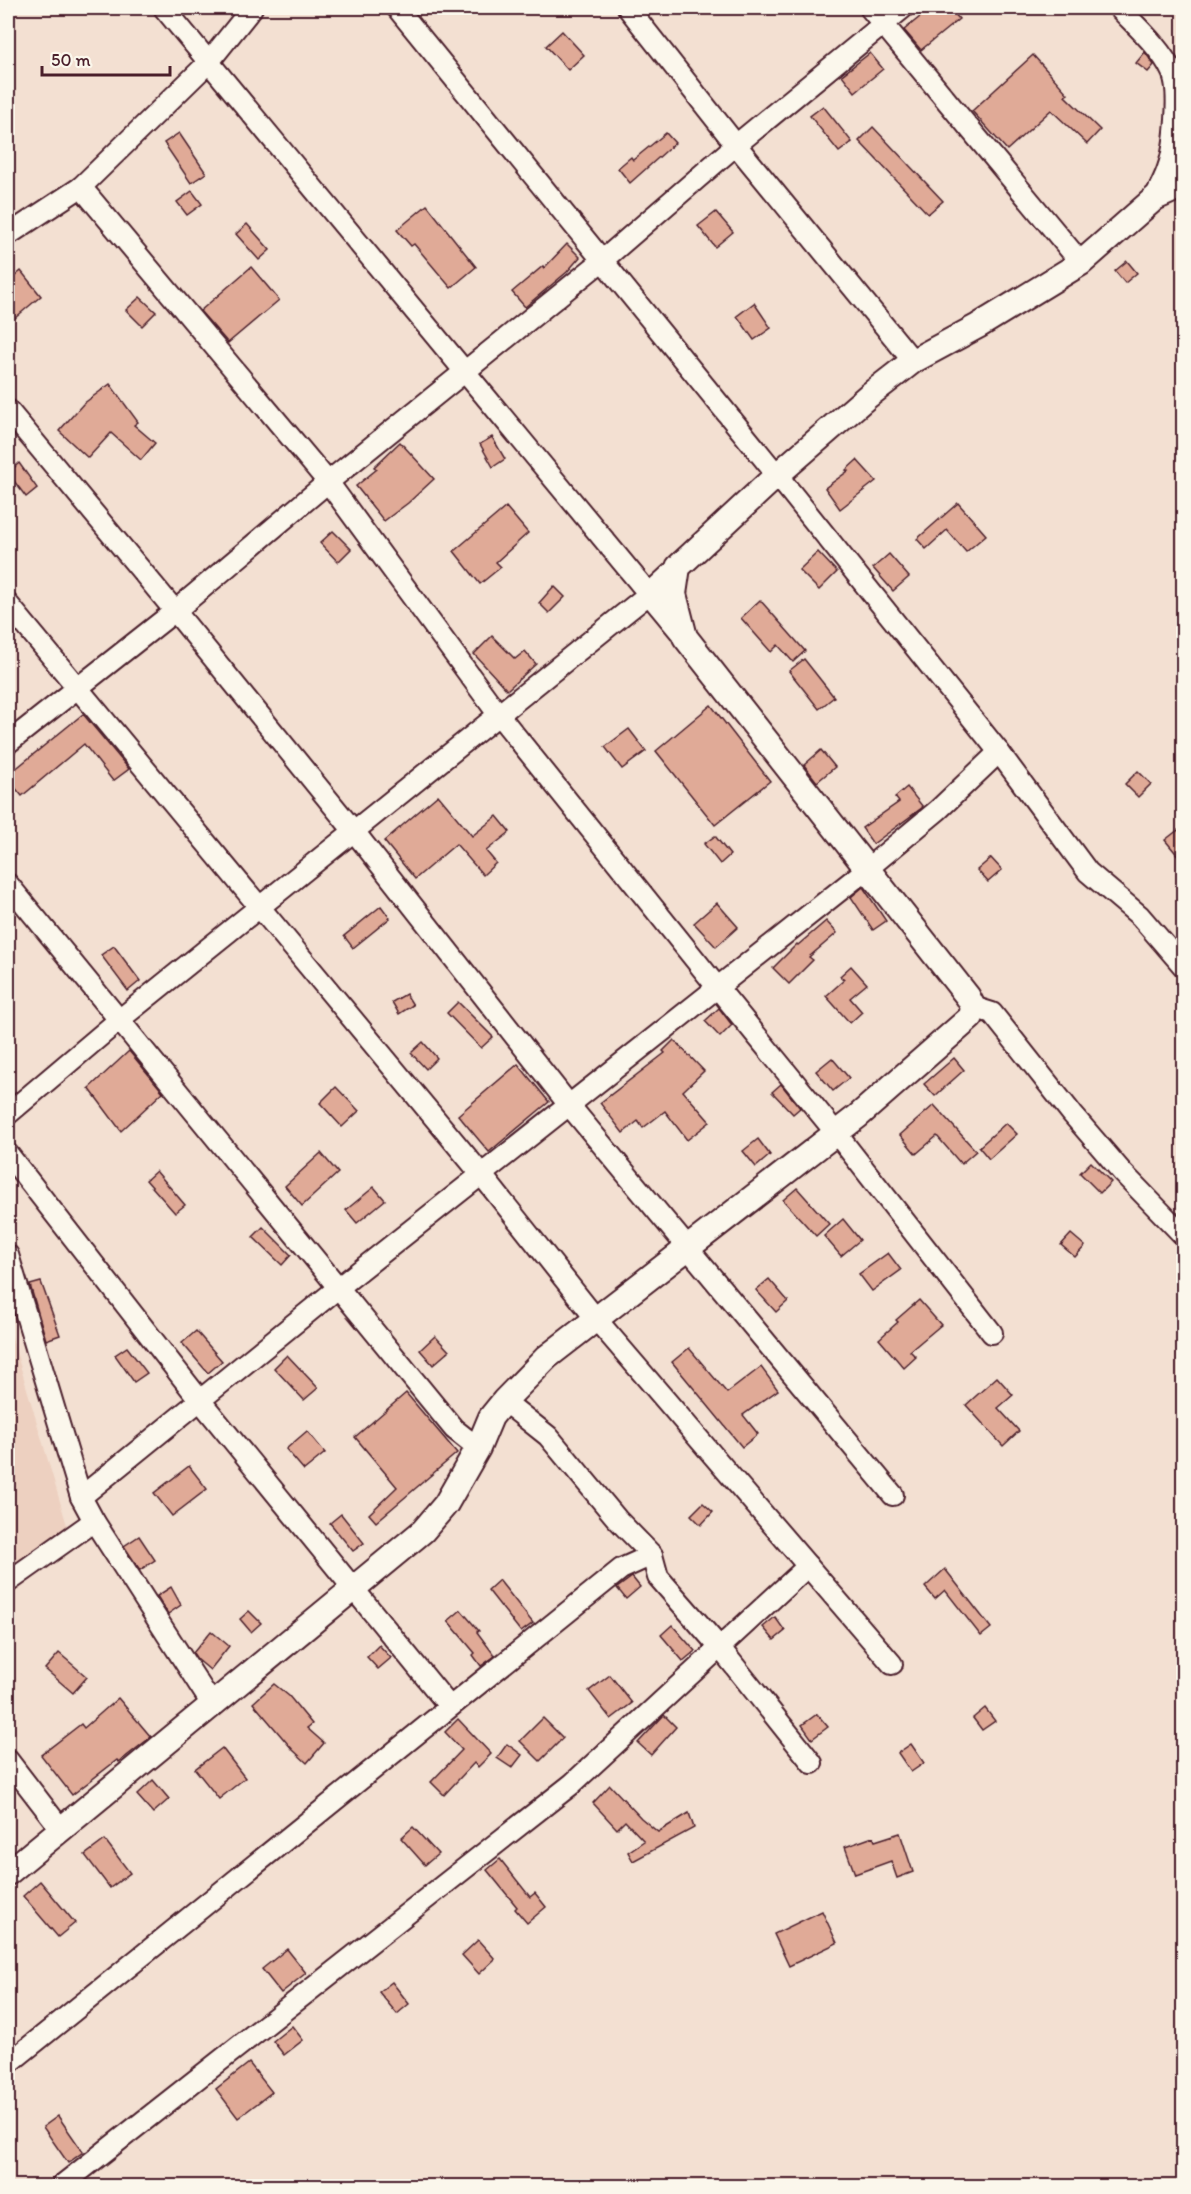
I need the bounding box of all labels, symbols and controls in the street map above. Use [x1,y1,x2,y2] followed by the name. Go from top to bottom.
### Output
[42,39,170,77] scale bar
[51,49,91,71] text: 50 m

